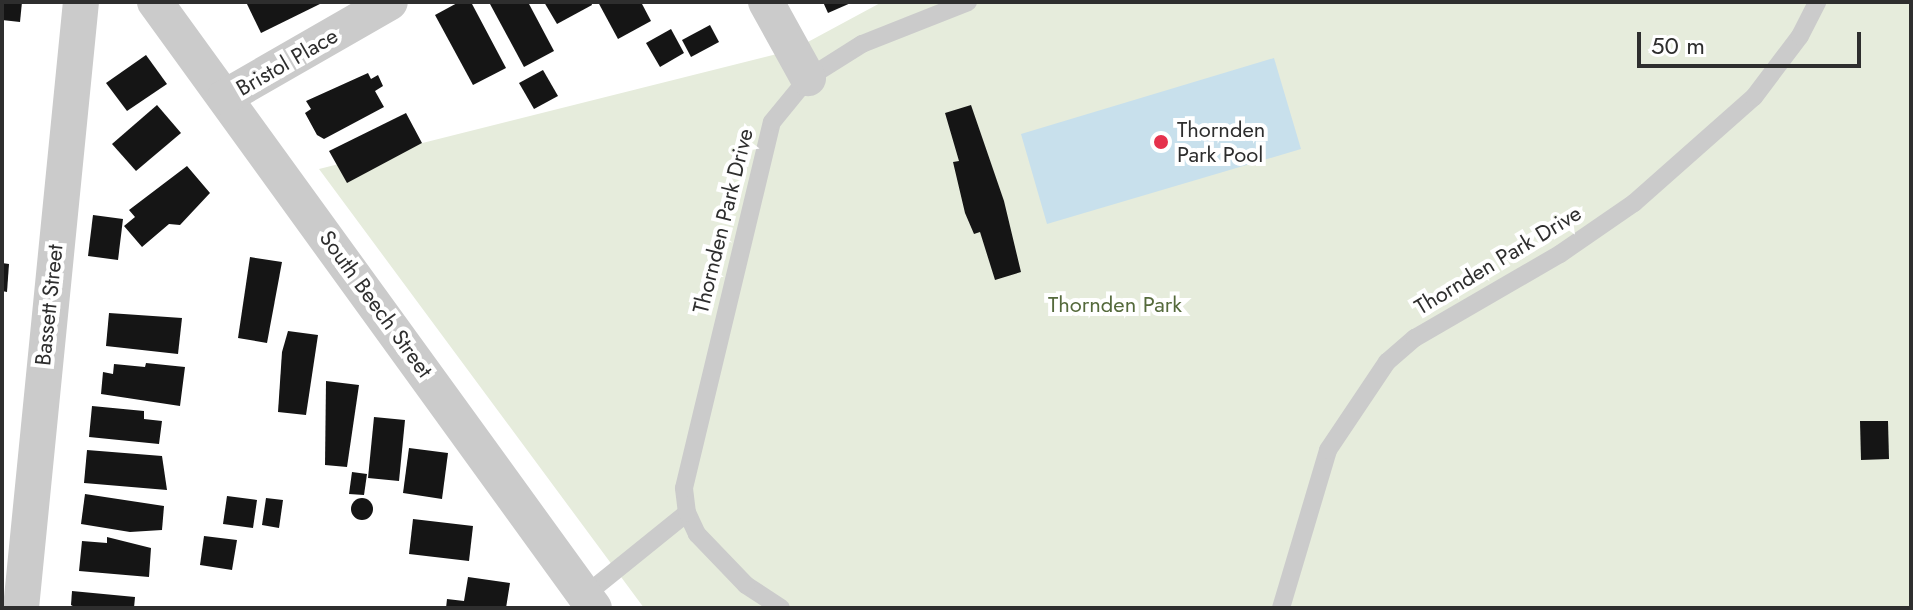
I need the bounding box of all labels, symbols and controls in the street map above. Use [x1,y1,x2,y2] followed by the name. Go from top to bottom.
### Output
[1641,16,1865,66] scale bar
[232,22,342,102] street label: Bristol Place
[1651,28,1705,63] text: 50 m
[1177,116,1265,168] place label: Thornden Park Pool
[687,126,759,316] street label: Thornden Park Drive
[1152,133,1170,151] marker: Thornden Park Pool
[1410,200,1586,320] street label: Thornden Park Drive
[314,225,438,383] street label: South Beech Street
[30,243,68,367] street label: Bassett Street
[1048,292,1182,318] park label: Thornden Park

